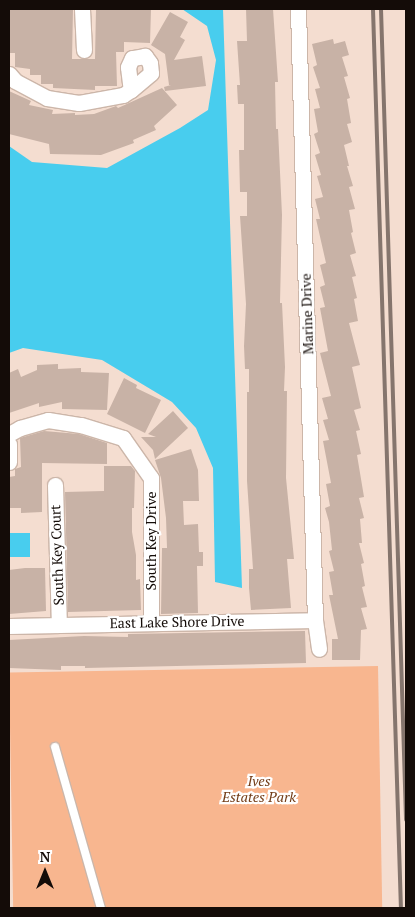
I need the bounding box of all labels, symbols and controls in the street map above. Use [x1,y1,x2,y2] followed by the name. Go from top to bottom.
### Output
[297,273,317,355] street label: Marine Drive
[143,491,159,591] street label: South Key Drive
[47,504,67,606] street label: South Key Court
[109,612,245,632] street label: East Lake Shore Drive
[222,773,296,806] park label: Ives Estates Park
[20,847,70,897] north arrow
[40,847,50,866] text: N

